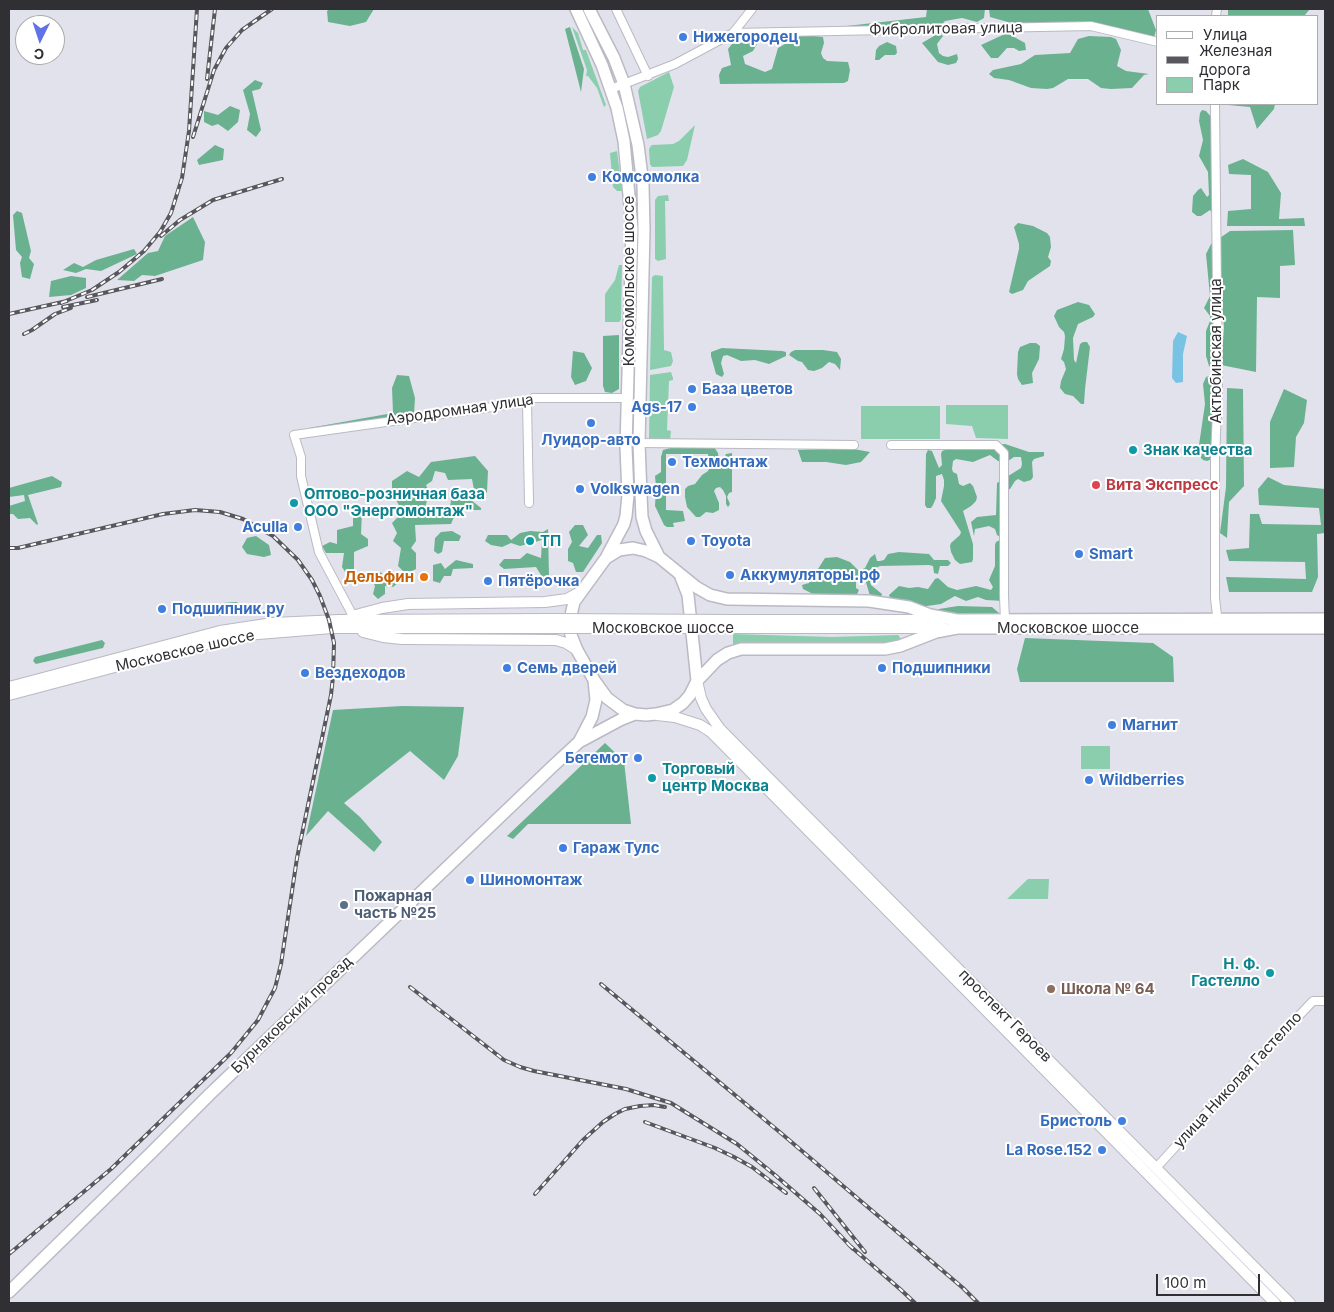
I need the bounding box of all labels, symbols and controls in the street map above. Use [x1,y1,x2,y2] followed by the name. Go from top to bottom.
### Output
[15,15,65,65] north arrow
[1156,15,1319,105] legend
[869,19,1023,39] street label: Фибролитовая улица
[1203,25,1247,44] text: Улица
[693,28,798,46] place label: Нижегородец
[677,31,689,43] marker: Нижегородец
[1199,41,1272,79] text: Железная дорога
[33,46,45,63] text: С
[1203,75,1240,94] text: Парк
[602,168,699,186] place label: Комсомолка
[586,171,598,183] marker: Комсомолка
[620,196,638,366] street label: Комсомольское шоссе
[1207,278,1225,424] street label: Актюбинская улица
[702,380,793,398] place label: База цветов
[686,383,698,395] marker: База цветов
[385,391,535,429] street label: Аэродромная улица
[631,398,682,416] place label: Ags-17
[686,401,698,413] marker: Ags-17
[585,417,597,429] marker: Луидор-авто
[541,431,641,449] place label: Луидор-авто
[1143,441,1252,459] place label: Знак качества
[1127,444,1139,456] marker: Знак качества
[682,453,768,471] place label: Техмонтаж
[666,456,678,468] marker: Техмонтаж
[1106,476,1219,494] place label: Вита Экспресс
[1090,479,1102,491] marker: Вита Экспресс
[590,480,680,498] place label: Volkswagen
[574,483,586,495] marker: Volkswagen
[304,485,485,520] place label: Оптово-розничная база ООО "Энергомонтаж"
[288,497,300,509] marker: Оптово-розничная база ООО "Энергомонтаж"
[242,518,288,536] place label: Aculla
[292,521,304,533] marker: Aculla
[540,532,561,550] place label: ТП
[701,532,751,550] place label: Toyota
[524,535,536,547] marker: ТП
[685,535,697,547] marker: Toyota
[1089,545,1133,563] place label: Smart
[1073,548,1085,560] marker: Smart
[740,566,880,584] place label: Аккумуляторы.рф
[344,568,414,586] place label: Дельфин
[724,569,736,581] marker: Аккумуляторы.рф
[418,571,430,583] marker: Дельфин
[498,572,579,590] place label: Пятёрочка
[482,575,494,587] marker: Пятёрочка
[172,600,285,618] place label: Подшипник.ру
[156,603,168,615] marker: Подшипник.ру
[592,619,734,637] street label: Московское шоссе
[997,619,1139,637] street label: Московское шоссе
[114,626,256,676] street label: Московское шоссе
[517,659,617,677] place label: Семь дверей
[892,659,991,677] place label: Подшипники
[501,662,513,674] marker: Семь дверей
[876,662,888,674] marker: Подшипники
[315,664,406,682] place label: Вездеходов
[299,667,311,679] marker: Вездеходов
[1122,716,1178,734] place label: Магнит
[1106,719,1118,731] marker: Магнит
[565,749,628,767] place label: Бегемот
[632,752,644,764] marker: Бегемот
[662,760,769,795] place label: Торговый центр Москва
[1099,771,1184,789] place label: Wildberries
[646,772,658,784] marker: Торговый центр Москва
[1083,774,1095,786] marker: Wildberries
[573,839,660,857] place label: Гараж Тулс
[557,842,569,854] marker: Гараж Тулс
[480,871,583,889] place label: Шиномонтаж
[464,874,476,886] marker: Шиномонтаж
[354,887,436,922] place label: Пожарная часть №25
[338,899,350,911] marker: Пожарная часть №25
[228,953,356,1077] street label: Бурнаковский проезд
[1191,955,1260,990] place label: Н. Ф. Гастелло
[955,966,1055,1066] street label: проспект Героев
[1264,967,1276,979] marker: Н. Ф. Гастелло
[1061,980,1155,998] place label: Школа № 64
[1045,983,1057,995] marker: Школа № 64
[1170,1008,1306,1152] street label: улица Николая Гастелло
[1040,1112,1112,1130] place label: Бристоль
[1116,1115,1128,1127] marker: Бристоль
[1006,1141,1092,1159] place label: La Rose.152
[1096,1144,1108,1156] marker: La Rose.152
[1159,1264,1263,1296] scale bar
[1164,1273,1206,1292] text: 100 m

